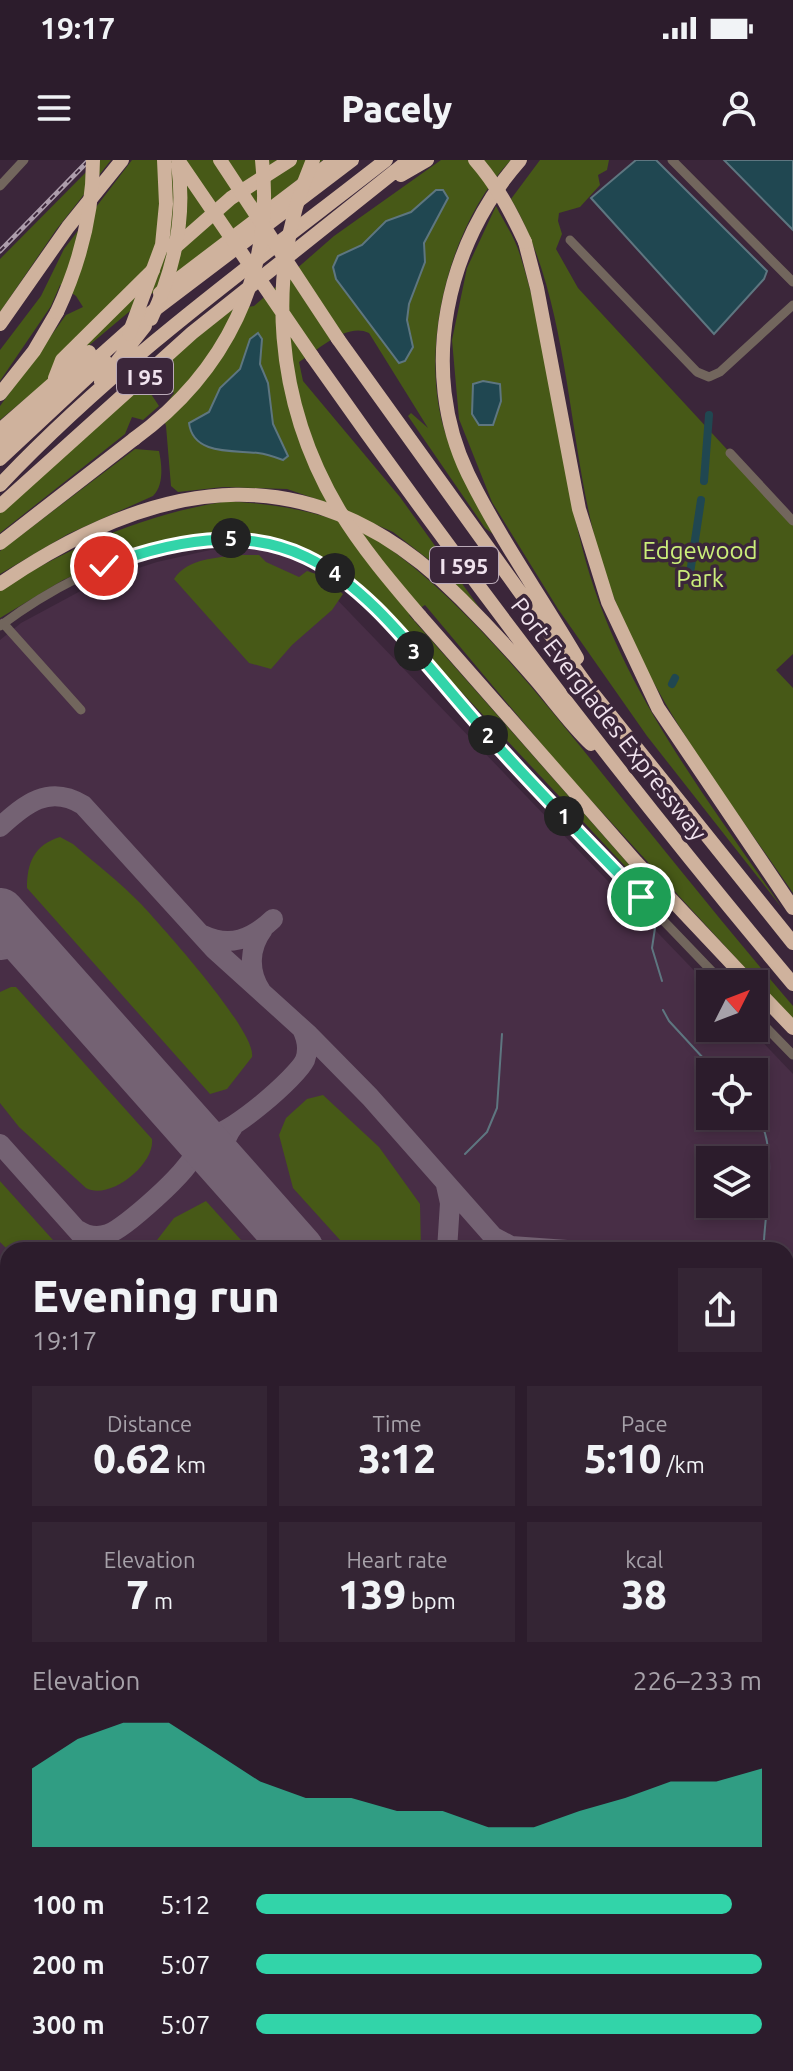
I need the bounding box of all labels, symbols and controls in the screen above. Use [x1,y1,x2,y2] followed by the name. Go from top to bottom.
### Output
[40,11,115,45] text: 19:17
[32,86,76,130] icon: menu
[717,86,761,130] icon: person
[341,88,452,129] text: Pacely
[117,358,173,394] road number: I 95
[211,518,251,558] pin: 5
[225,525,237,550] text: 5
[70,532,138,600] pin
[642,537,758,592] park label: Edgewood Park
[82,544,126,588] icon: check
[430,547,498,583] road number: I 595
[315,553,355,593] pin: 4
[329,560,341,585] text: 4
[506,592,712,846] street label: Port Everglades Expressway
[394,631,434,671] pin: 3
[408,638,420,663] text: 3
[468,715,508,755] pin: 2
[482,722,494,747] text: 2
[544,796,584,836] pin: 1
[558,803,570,828] text: 1
[607,863,675,931] pin
[619,875,663,919] icon: arrive
[696,970,768,1042] north arrow
[696,970,768,1218] map controls
[696,1058,768,1130] button: locate
[696,1146,768,1218] button: layers
[678,1268,762,1352] button: share
[32,1271,280,1320] text: Evening run
[32,1326,97,1355] text: 19:17
[107,1411,192,1436] text: Distance
[372,1411,422,1436] text: Time
[621,1411,668,1436] text: Pace
[93,1436,171,1481] text: 0.62
[358,1436,436,1481] text: 3:12
[584,1436,661,1481] text: 5:10
[171,1452,206,1477] text: km
[661,1452,705,1477] text: /km
[104,1547,196,1572] text: Elevation
[346,1547,448,1572] text: Heart rate
[625,1547,663,1572] text: kcal
[126,1572,149,1617] text: 7
[338,1572,406,1617] text: 139
[622,1572,667,1617] text: 38
[149,1588,173,1613] text: m
[406,1588,456,1613] text: bpm
[32,1666,140,1695] text: Elevation
[633,1666,762,1695] text: 226–233 m
[32,1890,105,1919] text: 100 m
[160,1890,210,1919] text: 5:12
[32,1950,105,1979] text: 200 m
[160,1950,210,1979] text: 5:07
[32,2010,105,2039] text: 300 m
[160,2010,210,2039] text: 5:07

